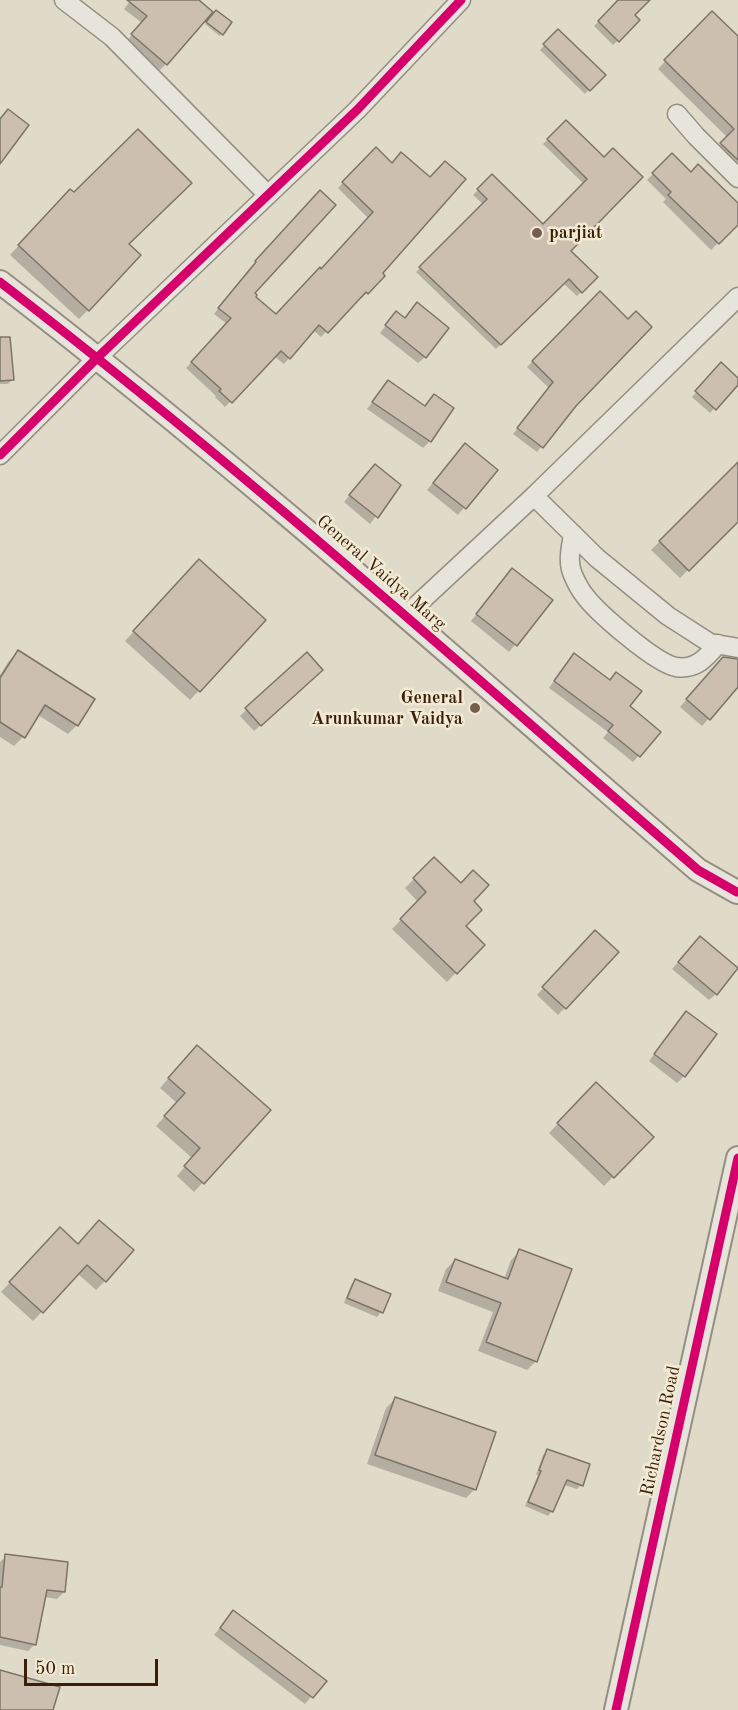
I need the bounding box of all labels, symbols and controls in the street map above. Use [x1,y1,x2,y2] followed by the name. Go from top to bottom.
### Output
[549,222,603,244] place label: parjiat
[530,226,544,240] marker: parjiat
[312,511,450,635] street label: General Vaidya Marg
[311,687,463,730] place label: General Arunkumar Vaidya
[468,701,482,715] marker: General Arunkumar Vaidya
[637,1364,685,1498] street label: Richardson Road
[27,1647,160,1685] scale bar
[35,1660,75,1678] text: 50 m

